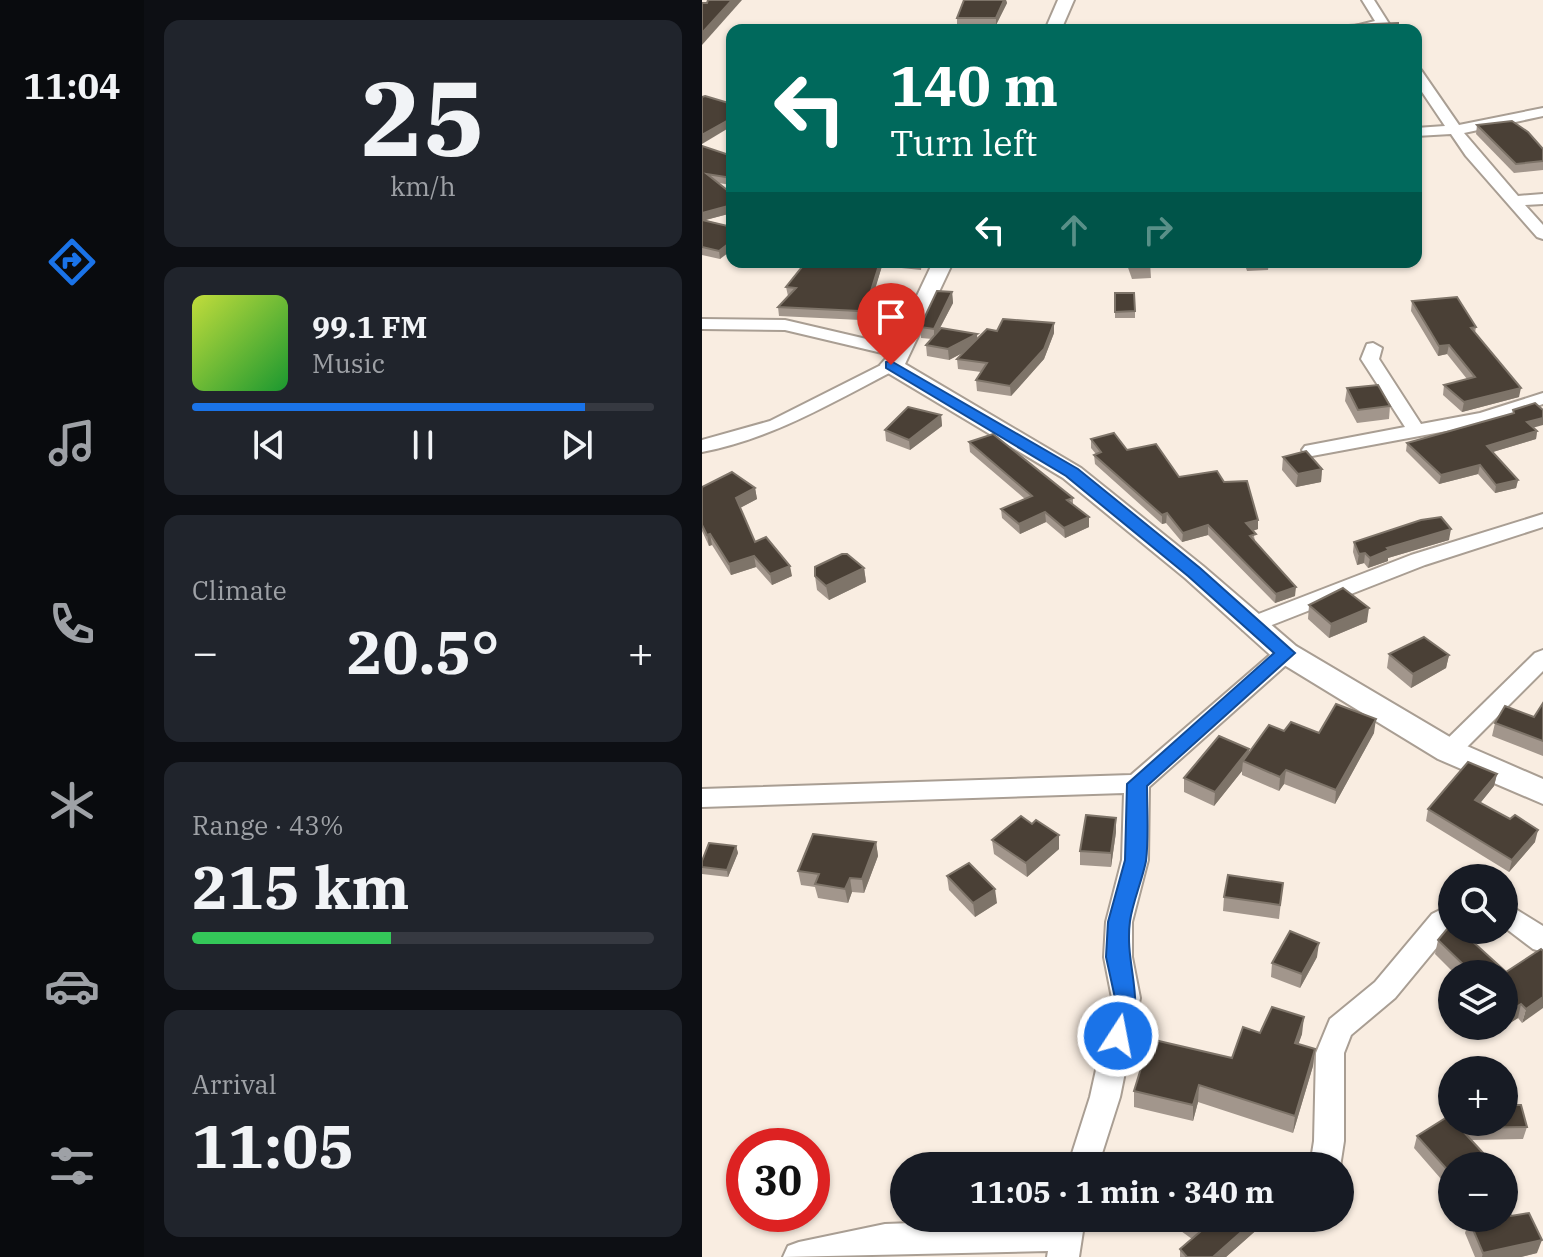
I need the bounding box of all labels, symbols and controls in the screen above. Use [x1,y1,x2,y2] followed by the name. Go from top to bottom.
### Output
[361,49,485,185] text: 25
[890,49,1058,121] text: 140 m
[758,56,862,160] icon: left
[23,62,121,109] text: 11:04
[890,119,1037,166] text: Turn left
[390,169,456,203] text: km/h
[968,208,1012,252] icon: left
[1052,208,1096,252] icon: ahead
[1136,208,1180,252] icon: right
[44,234,100,290] icon: directions
[857,283,925,365] pin
[869,295,913,339] icon: arrive
[312,307,427,346] text: 99.1 FM
[312,346,385,380] text: Music
[44,415,100,471] icon: music
[247,423,291,467] icon: previous
[401,423,445,467] icon: pause
[555,423,599,467] icon: next
[192,573,287,607] text: Climate
[44,596,100,652] icon: phone
[346,612,500,691] text: 20.5°
[192,623,218,680] text: −
[628,623,654,680] text: +
[44,777,100,833] icon: climate
[192,808,344,842] text: Range · 43%
[192,847,410,926] text: 215 km
[1438,864,1518,1232] map controls
[1438,864,1518,944] button: search
[44,958,100,1014] icon: car
[1438,960,1518,1040] button: layers
[1076,994,1160,1078] position arrow
[1438,1056,1518,1136] button: +
[192,1067,277,1101] text: Arrival
[192,1106,354,1185] text: 11:05
[726,1128,830,1232] speed limit sign: 30
[44,1138,100,1194] icon: filters
[1438,1152,1518,1232] button: −
[970,1172,1274,1211] text: 11:05 · 1 min · 340 m

